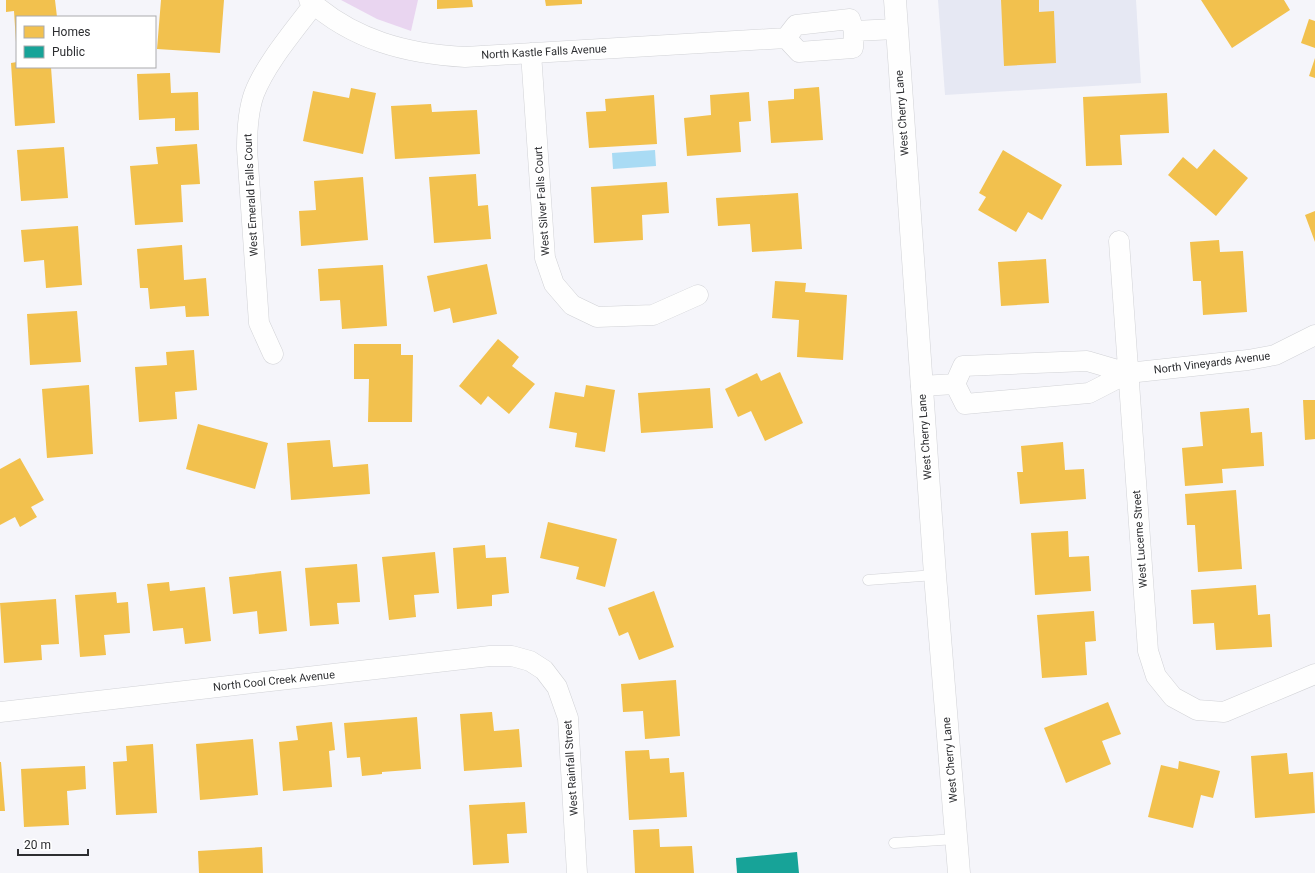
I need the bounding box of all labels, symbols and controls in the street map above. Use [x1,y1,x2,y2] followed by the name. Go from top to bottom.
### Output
[16,16,156,68] legend
[52,25,90,39] text: Homes
[481,42,607,62] street label: North Kastle Falls Avenue
[52,45,85,59] text: Public
[893,70,911,156] street label: West Cherry Lane
[241,133,261,257] street label: West Emerald Falls Court
[532,145,552,256] street label: West Silver Falls Court
[1153,349,1271,377] street label: North Vineyards Avenue
[916,394,934,480] street label: West Cherry Lane
[1130,489,1150,588] street label: West Lucerne Street
[212,668,336,694] street label: North Cool Creek Avenue
[940,717,960,803] street label: West Cherry Lane
[561,719,581,816] street label: West Rainfall Street
[18,831,88,857] scale bar
[24,838,51,852] text: 20 m

